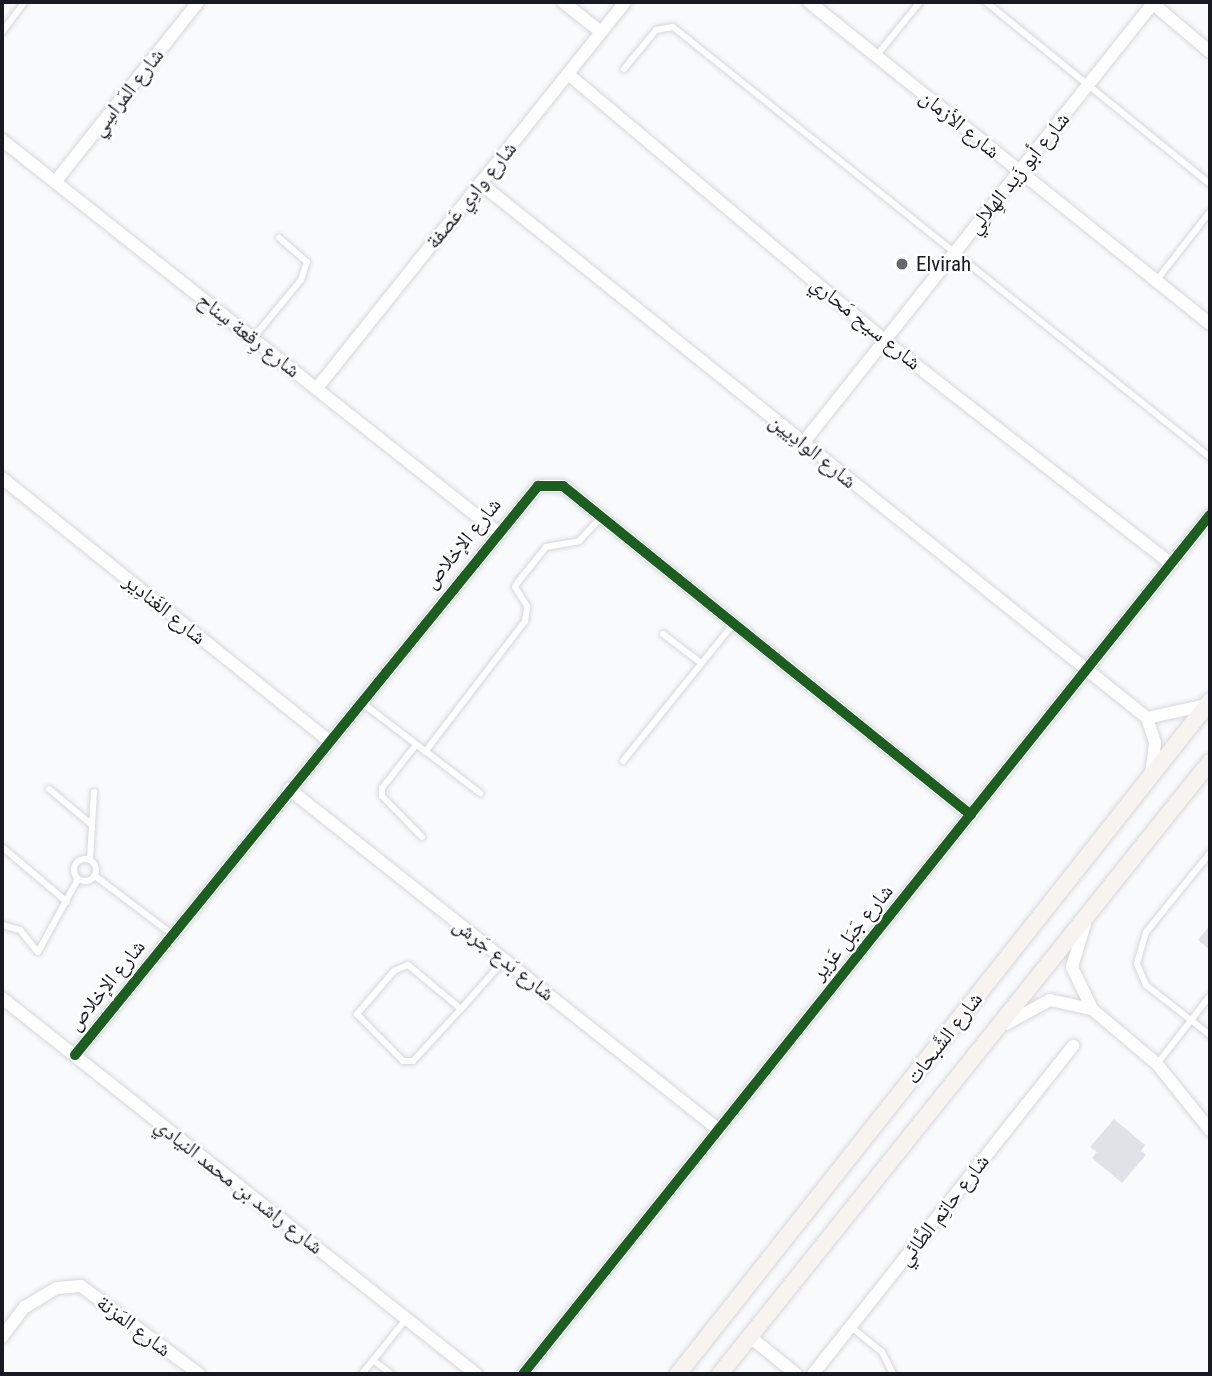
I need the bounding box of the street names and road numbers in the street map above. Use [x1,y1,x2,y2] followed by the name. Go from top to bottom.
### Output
[85,43,169,141] street label: شارع المَراسِي
[915,84,1005,164] street label: شارع الأزمان
[961,107,1075,239] street label: شارع أبو زَيد الهِلالِي
[420,136,522,254] street label: شارع وادِي عَصفة
[806,271,926,375] street label: شارع سيح مَحاري
[193,287,305,383] street label: شارع رِقعة سِناح
[764,408,862,494] street label: شارع الوادِيين
[418,492,506,594] street label: شارع الإخلاص
[119,568,211,650] street label: شارع الغَنادِير
[806,879,898,985] street label: شارع جَبَل عَزير
[449,912,559,1006] street label: شارع بَدع جَرش
[62,934,150,1036] street label: شارع الإخلاص
[900,987,988,1089] street label: شارع الشَّبحات
[150,1113,328,1259] street label: شارع راشد بن محمد النيادي
[892,1149,994,1271] street label: شارع حاتِم الطَّائي
[92,1290,176,1362] street label: شارع المَزنة

